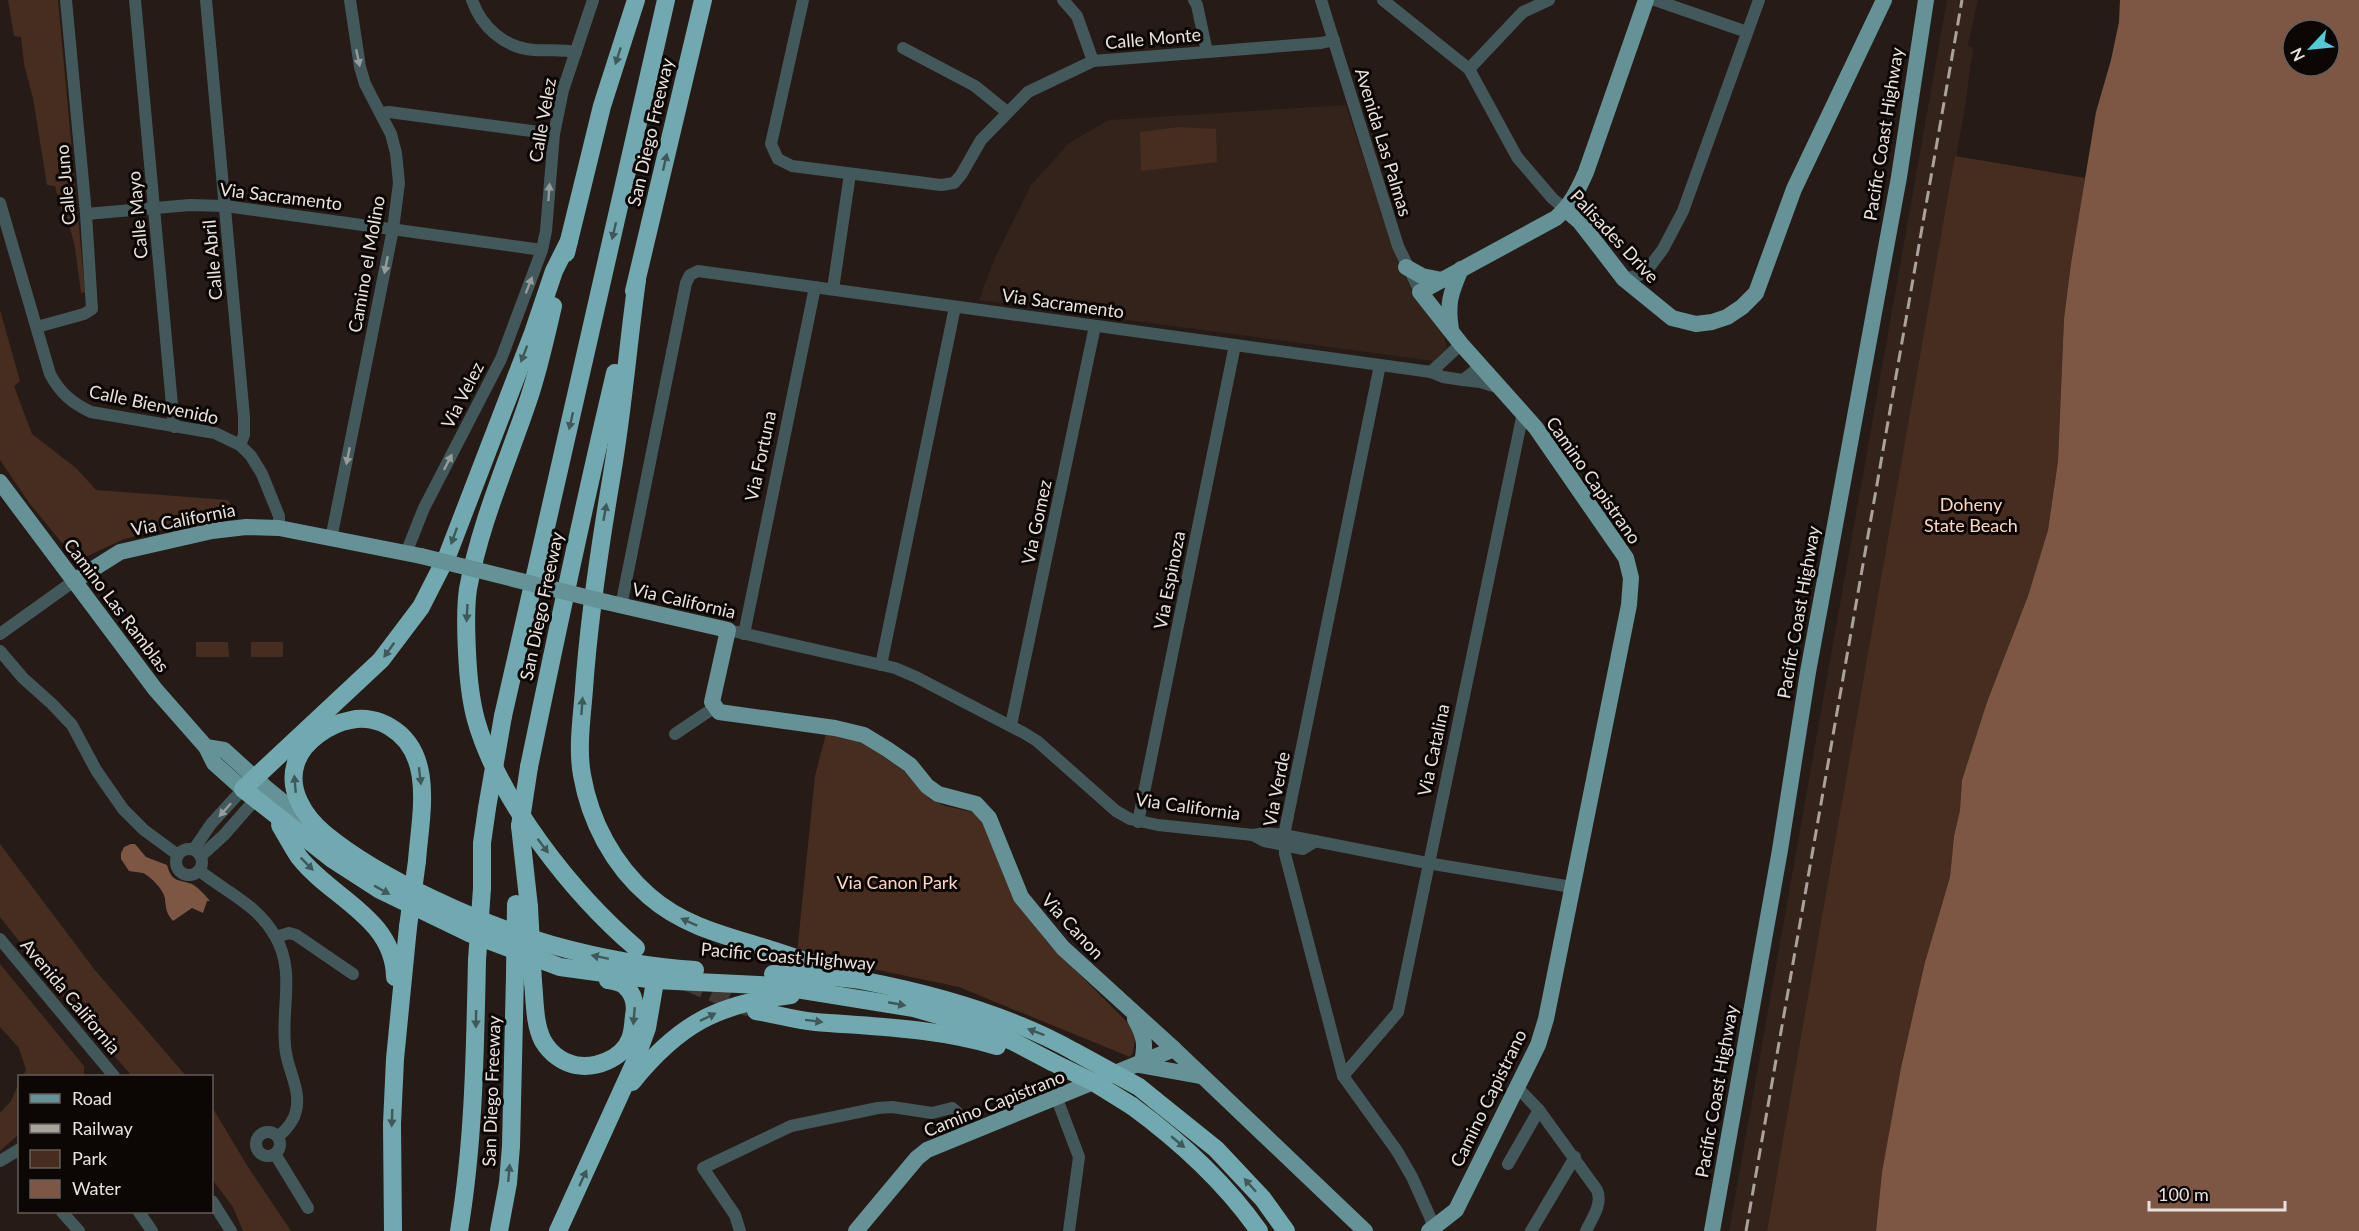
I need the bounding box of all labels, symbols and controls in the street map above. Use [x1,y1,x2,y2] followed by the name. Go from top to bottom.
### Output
[2281,18,2341,78] north arrow
[1104,23,1202,53] street label: Calle Monte
[1858,45,1908,222] street label: Pacific Coast Highway
[2286,45,2308,64] text: N
[613,47,622,65] one-way arrow
[354,49,363,68] one-way arrow
[622,55,678,208] street label: San Diego Freeway
[1351,65,1417,219] street label: Avenida Las Palmas
[524,76,560,164] street label: Calle Velez
[51,144,79,226] street label: Calle Juno
[660,153,670,171] one-way arrow
[122,170,152,260] street label: Calle Mayo
[218,178,344,214] street label: Via Sacramento
[545,183,554,202] one-way arrow
[1566,185,1664,287] street label: Palisades Drive
[343,194,389,334] street label: Camino el Molino
[198,219,226,301] street label: Calle Abril
[609,222,619,241] one-way arrow
[381,256,390,275] one-way arrow
[524,275,534,293] one-way arrow
[1000,284,1126,322] street label: Via Sacramento
[519,345,529,363] one-way arrow
[436,358,488,432] street label: Via Velez
[87,380,221,428] street label: Calle Bienvenido
[740,409,780,503] street label: Via Fortuna
[565,412,575,431] one-way arrow
[1542,412,1646,548] street label: Camino Capistrano
[343,447,352,466] one-way arrow
[443,453,453,470] one-way arrow
[1016,478,1056,566] street label: Via Gomez
[1924,493,2018,536] park label: Doheny State Beach
[129,498,237,540] street label: Via California
[601,503,610,522] one-way arrow
[1772,523,1824,700] street label: Pacific Coast Highway
[449,527,459,545] one-way arrow
[515,529,568,682] street label: San Diego Freeway
[1149,529,1189,631] street label: Via Espinoza
[60,534,175,676] street label: Camino Las Ramblas
[630,577,738,623] street label: Via California
[462,604,471,623] one-way arrow
[383,642,395,658] one-way arrow
[578,696,587,715] one-way arrow
[1412,702,1454,798] street label: Via Catalina
[1258,750,1294,828] street label: Via Verde
[416,767,425,786] one-way arrow
[290,774,300,793] one-way arrow
[1134,788,1242,824] street label: Via California
[219,802,232,817] one-way arrow
[537,838,549,853] one-way arrow
[299,856,313,870] one-way arrow
[836,871,958,893] park label: Via Canon Park
[373,885,390,895] one-way arrow
[1037,889,1109,963] street label: Via Canon
[680,917,698,926] one-way arrow
[16,934,126,1058] street label: Avenida California
[700,937,877,975] street label: Pacific Coast Highway
[591,951,609,961] one-way arrow
[887,1000,906,1009] one-way arrow
[1690,1002,1742,1179] street label: Pacific Coast Highway
[629,1007,639,1026] one-way arrow
[471,1009,480,1028] one-way arrow
[699,1012,716,1021] one-way arrow
[477,1014,505,1167] street label: San Diego Freeway
[804,1016,823,1026] one-way arrow
[1445,1026,1531,1170] street label: Camino Capistrano
[1027,1027,1045,1036] one-way arrow
[920,1065,1068,1141] street label: Camino Capistrano
[18,1075,213,1213] legend
[72,1087,112,1109] text: Road
[388,1108,397,1127] one-way arrow
[72,1117,133,1139] text: Railway
[1170,1135,1185,1148] one-way arrow
[72,1147,108,1169] text: Park
[504,1164,514,1183] one-way arrow
[578,1168,588,1186] one-way arrow
[2149,1174,2286,1212] scale bar
[72,1177,121,1199] text: Water
[1244,1178,1257,1193] one-way arrow
[2158,1183,2209,1205] text: 100 m

